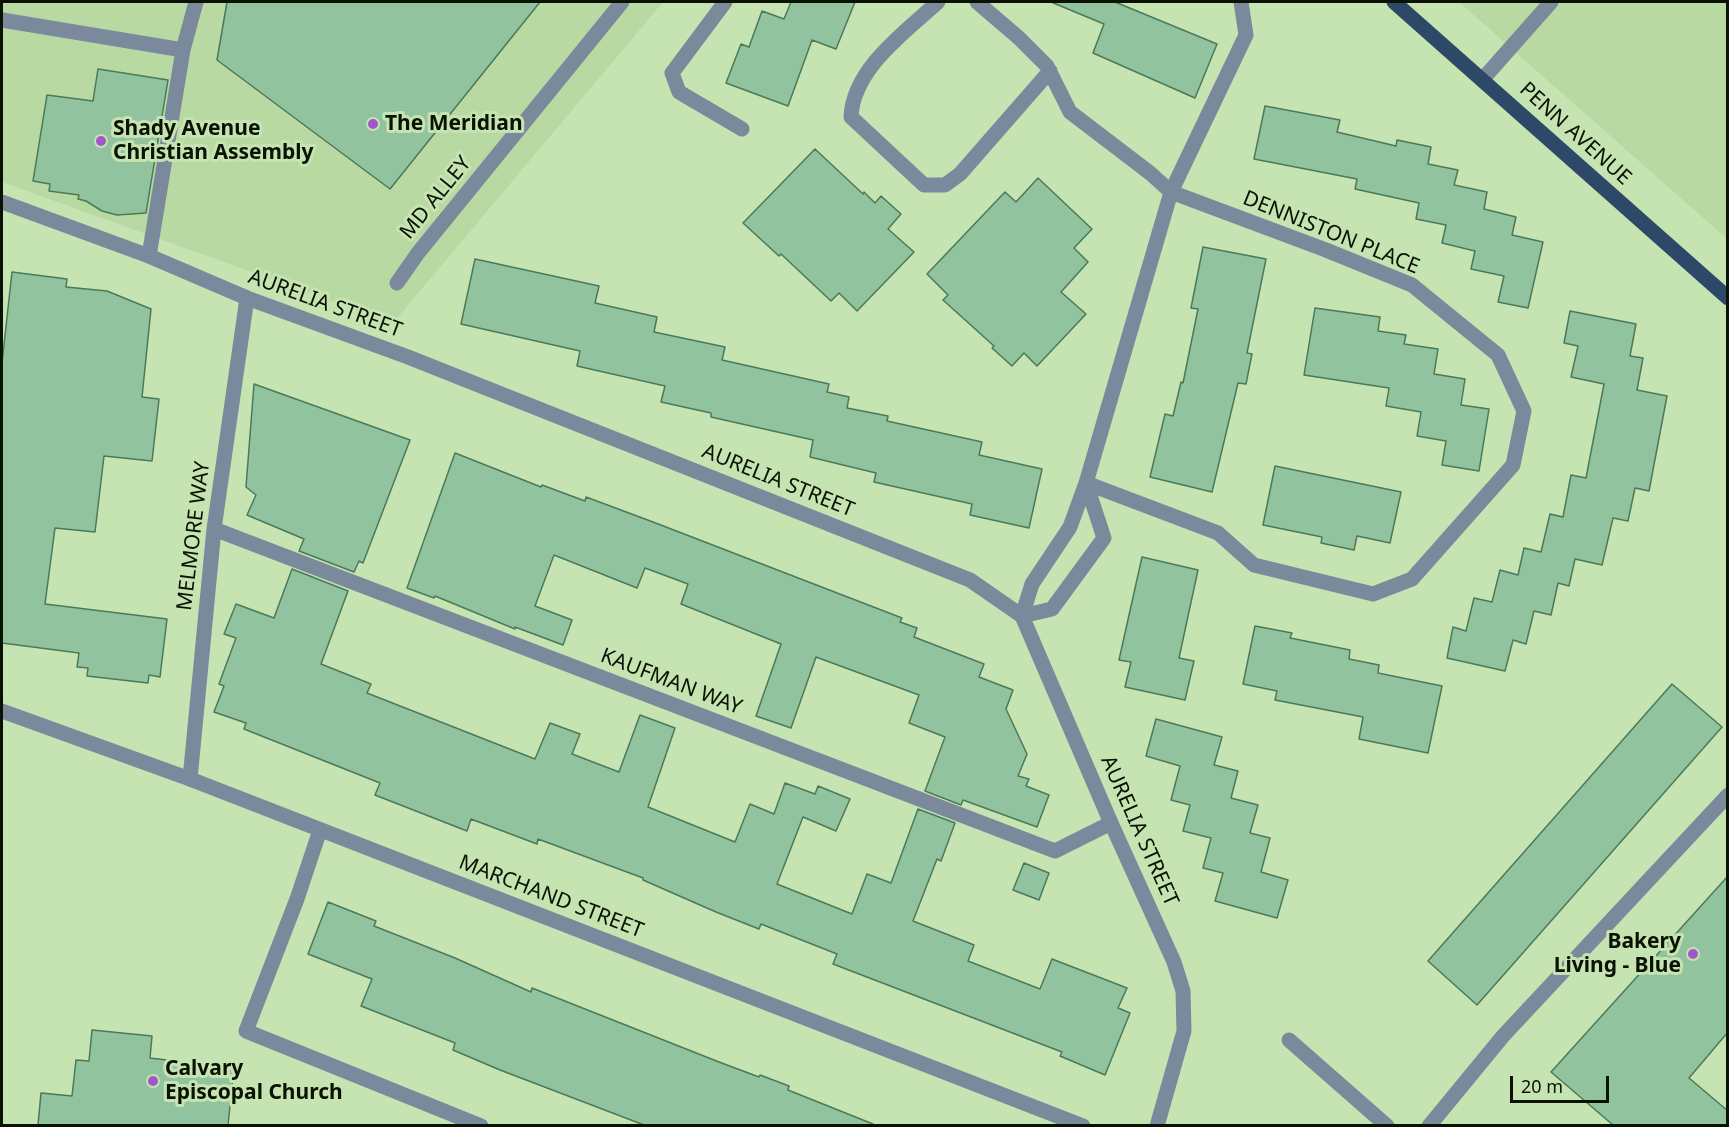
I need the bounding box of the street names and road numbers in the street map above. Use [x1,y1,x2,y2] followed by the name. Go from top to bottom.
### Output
[1514,77,1636,191] street label: PENN AVENUE
[395,152,477,244] street label: MD ALLEY
[1239,186,1423,280] street label: DENNISTON PLACE
[245,264,405,344] street label: AURELIA STREET
[698,439,858,523] street label: AURELIA STREET
[172,460,216,612] street label: MELMORE WAY
[597,643,745,721] street label: KAUFMAN WAY
[1095,752,1183,910] street label: AURELIA STREET
[455,850,647,944] street label: MARCHAND STREET

